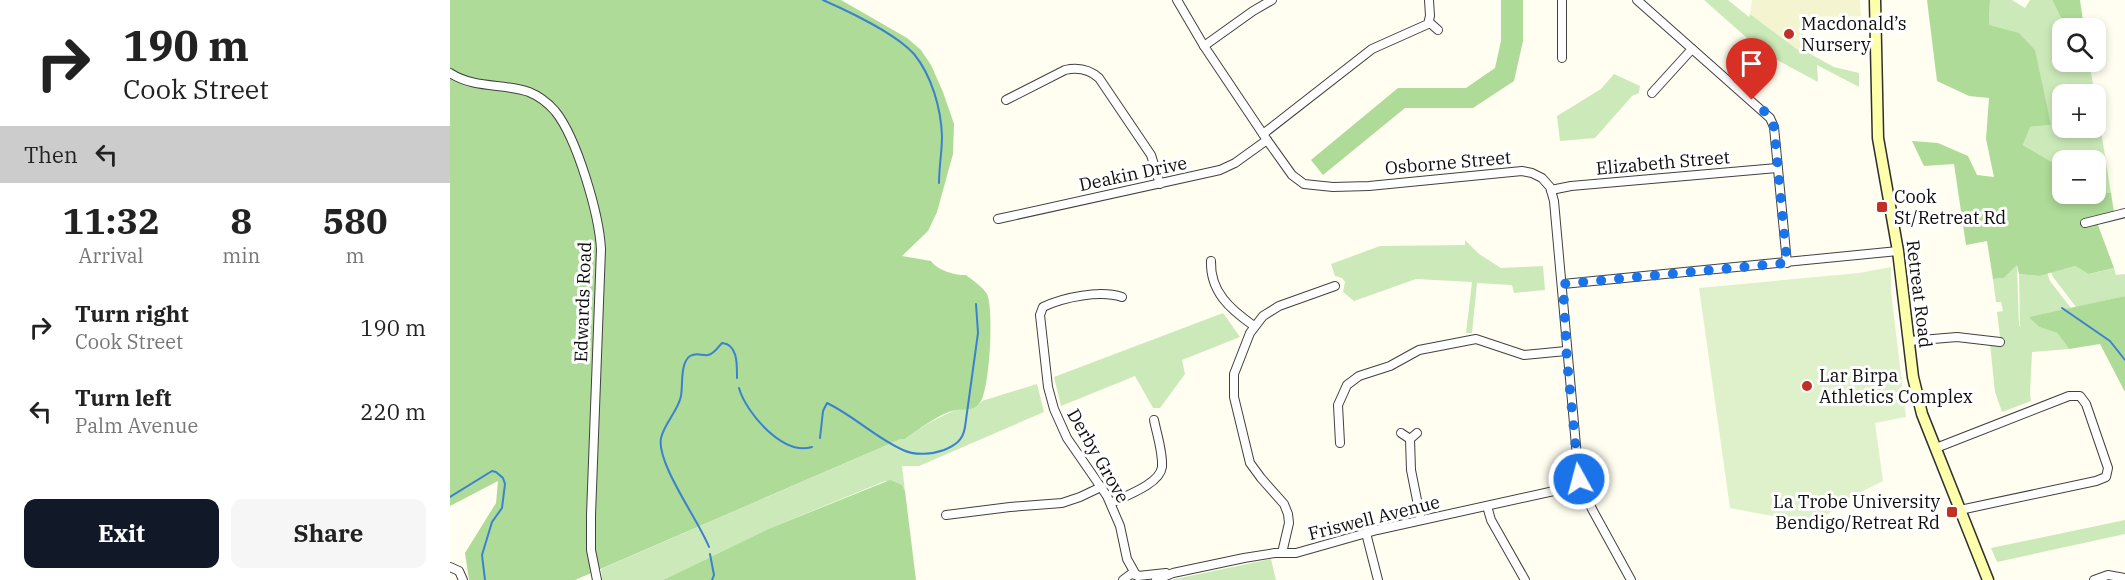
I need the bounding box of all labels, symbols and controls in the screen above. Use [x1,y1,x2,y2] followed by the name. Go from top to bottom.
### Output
[1801,12,1906,56] place label: Macdonald’s Nursery
[123,18,249,73] text: 190 m
[2052,18,2106,204] map controls
[2052,18,2106,72] button: search
[24,24,102,102] icon: right
[1782,27,1796,41] marker: Macdonald’s Nursery
[1726,38,1777,100] pin
[1735,47,1768,80] icon: arrive
[123,71,269,106] text: Cook Street
[2052,84,2106,138] button: +
[90,138,123,171] icon: left
[24,140,78,169] text: Then
[1595,145,1731,180] street label: Elizabeth Street
[1384,146,1512,179] street label: Osborne Street
[2052,150,2106,204] button: −
[1077,151,1189,196] street label: Deakin Drive
[1894,185,2006,229] place label: Cook St/Retreat Rd
[62,197,160,244] text: 11:32
[230,197,252,244] text: 8
[323,197,388,244] text: 580
[1875,200,1889,214] marker: Cook St/Retreat Rd
[1901,239,1938,349] street label: Retreat Road
[569,241,596,363] street label: Edwards Road
[79,242,144,269] text: Arrival
[222,242,260,269] text: min
[346,242,365,269] text: m
[75,299,189,328] text: Turn right
[24,311,57,344] icon: right
[360,313,426,342] text: 190 m
[75,328,183,355] text: Cook Street
[1819,364,1973,408] place label: Lar Birpa Athletics Complex
[1800,379,1814,393] marker: Lar Birpa Athletics Complex
[75,383,171,412] text: Turn left
[24,395,57,428] icon: left
[360,397,426,426] text: 220 m
[1062,405,1135,507] street label: Derby Grove
[75,412,198,439] text: Palm Avenue
[1547,447,1611,511] position arrow
[1306,490,1442,545] street label: Friswell Avenue
[1773,490,1940,534] place label: La Trobe University Bendigo/Retreat Rd
[24,499,219,568] button: Exit
[231,499,426,568] button: Share
[1945,505,1959,519] marker: La Trobe University Bendigo/Retreat Rd

